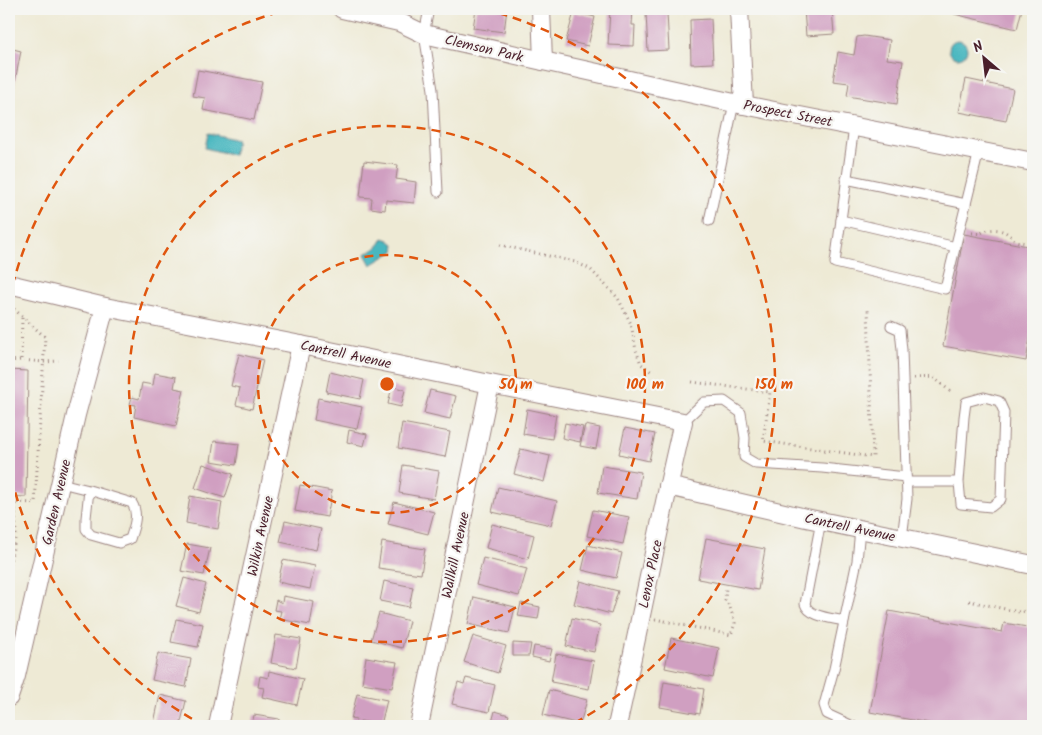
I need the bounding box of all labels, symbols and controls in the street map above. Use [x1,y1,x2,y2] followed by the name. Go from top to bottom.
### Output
[442,29,526,69] street label: Clemson Park
[960,32,1010,82] north arrow
[969,36,988,59] text: N
[741,95,835,134] street label: Prospect Street
[298,335,394,375] street label: Cantrell Avenue
[498,373,533,397] text: 50 m
[626,373,664,397] text: 100 m
[755,373,793,397] text: 150 m
[378,375,396,393] centre of rings
[36,457,78,547] street label: Garden Avenue
[242,493,280,579] street label: Wilkin Avenue
[802,508,898,548] street label: Cantrell Avenue
[436,509,476,601] street label: Wallkill Avenue
[633,537,669,610] street label: Lenox Place

